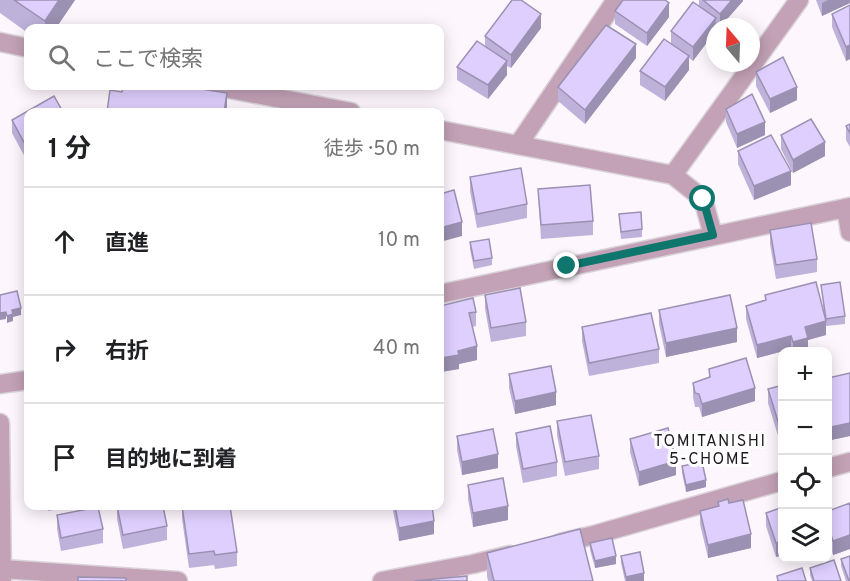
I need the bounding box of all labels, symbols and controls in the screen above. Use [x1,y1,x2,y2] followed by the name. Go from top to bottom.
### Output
[706,18,760,72] north arrow
[24,24,444,90] search box
[45,41,78,74] icon: search
[93,47,203,74] text: ここで検索
[48,134,91,167] text: 1 分
[324,137,420,163] text: 徒歩 · 50 m
[689,185,715,211] route start
[48,225,81,258] icon: ahead
[378,228,420,254] text: 10 m
[105,231,149,258] text: 直進
[553,252,579,278] route end
[48,333,81,366] icon: right
[373,336,420,362] text: 40 m
[105,339,149,366] text: 右折
[778,347,832,563] map controls
[778,347,832,401] button: +
[778,401,832,455] button: −
[653,432,767,470] district label: TOMITANISHI 5-CHOME
[48,441,81,474] icon: arrive
[105,447,237,474] text: 目的地に到着
[778,455,832,509] button: locate
[778,509,832,563] button: layers

